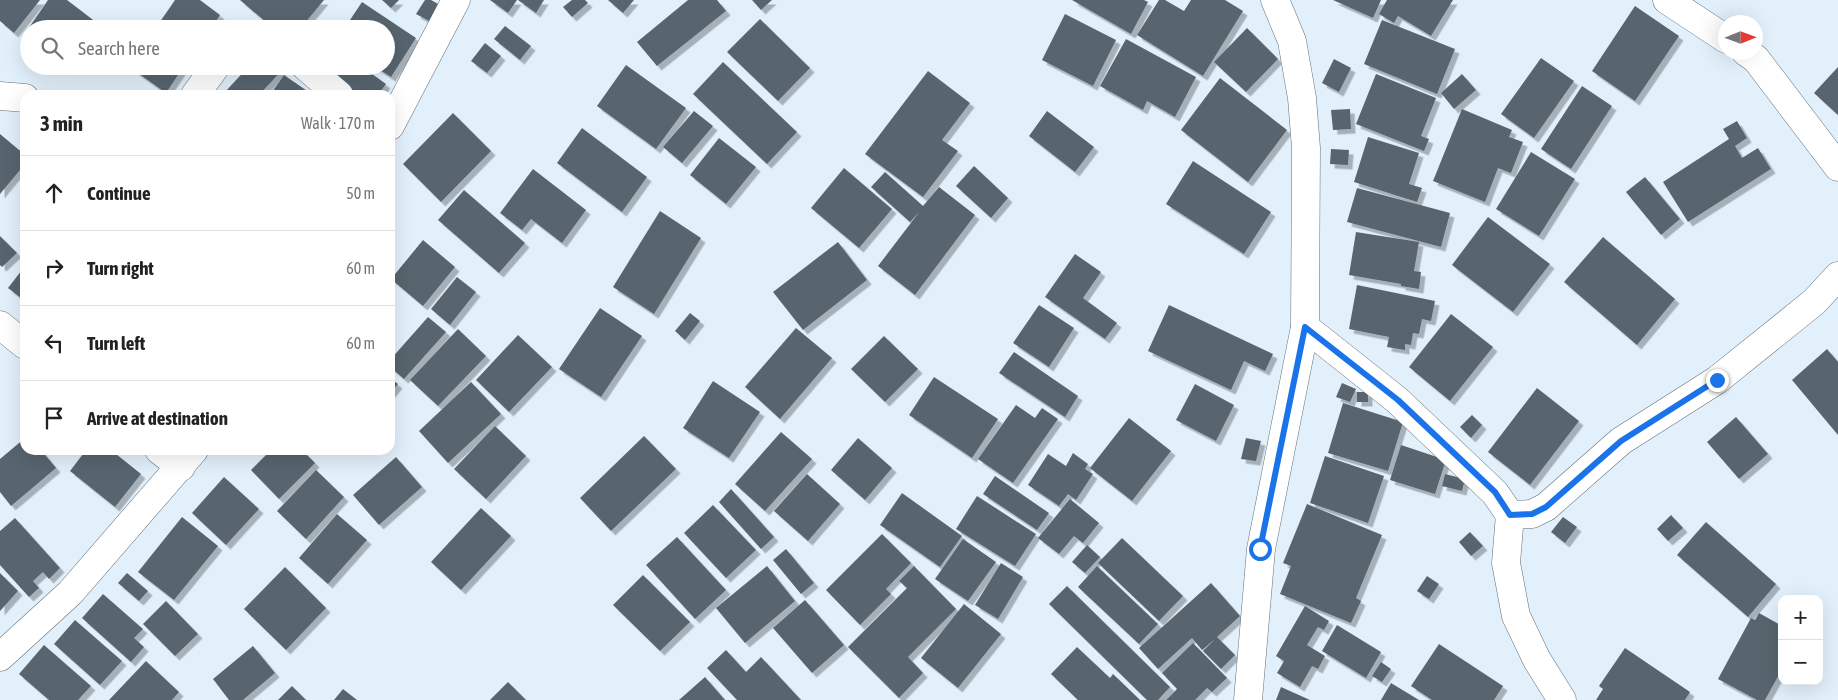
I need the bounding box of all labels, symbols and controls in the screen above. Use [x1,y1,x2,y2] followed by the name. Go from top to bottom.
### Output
[1718,15,1763,60] north arrow
[20,20,395,75] search box
[38,34,66,62] icon: search
[78,37,160,59] text: Search here
[40,111,83,135] text: 3 min
[301,114,375,132] text: Walk · 170 m
[40,179,68,207] icon: ahead
[87,182,151,204] text: Continue
[346,184,375,202] text: 50 m
[40,254,68,282] icon: right
[87,257,154,279] text: Turn right
[346,259,375,277] text: 60 m
[40,329,68,357] icon: left
[87,332,145,354] text: Turn left
[346,334,375,352] text: 60 m
[1706,369,1729,392] route end
[40,404,68,432] icon: arrive
[87,407,228,429] text: Arrive at destination
[1249,538,1272,561] route start
[1778,595,1823,685] map controls
[1778,595,1823,640] button: +
[1778,640,1823,685] button: −

